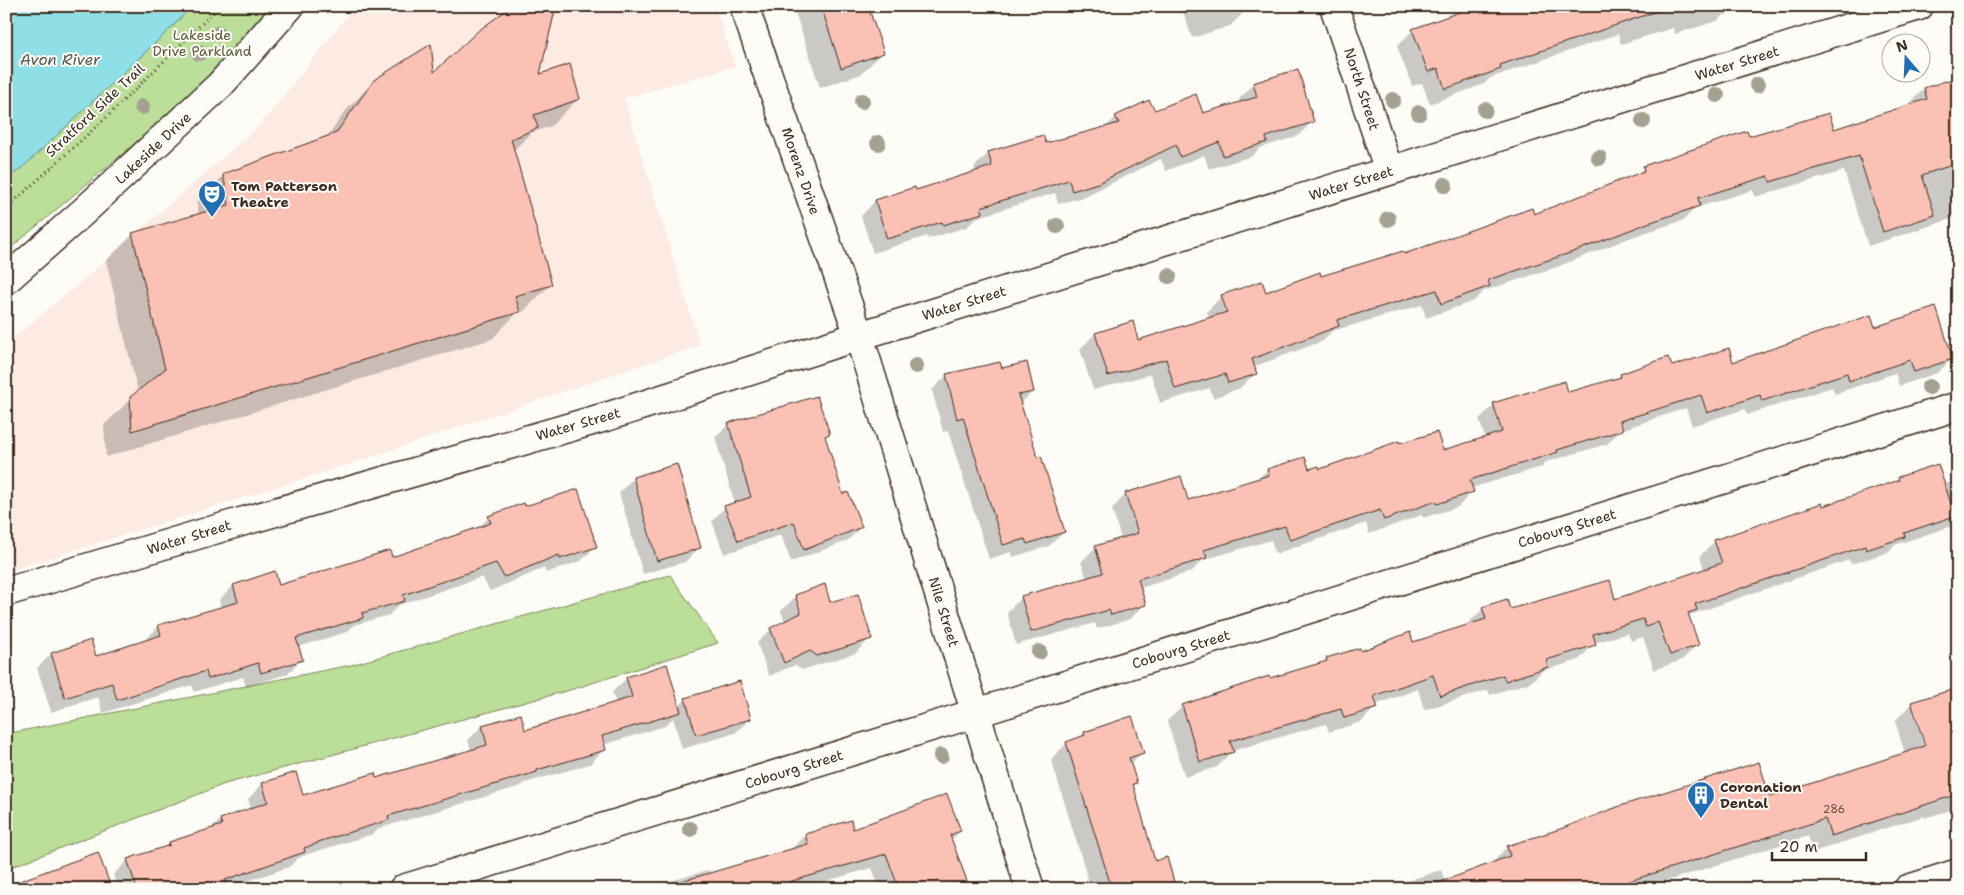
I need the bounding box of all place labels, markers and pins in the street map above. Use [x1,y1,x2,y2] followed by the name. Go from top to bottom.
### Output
[231,177,337,211] place label: Tom Patterson Theatre
[197,179,227,218] theatre icon: Tom Patterson Theatre
[1720,778,1802,812] place label: Coronation Dental
[1686,780,1716,819] building icon: Coronation Dental

